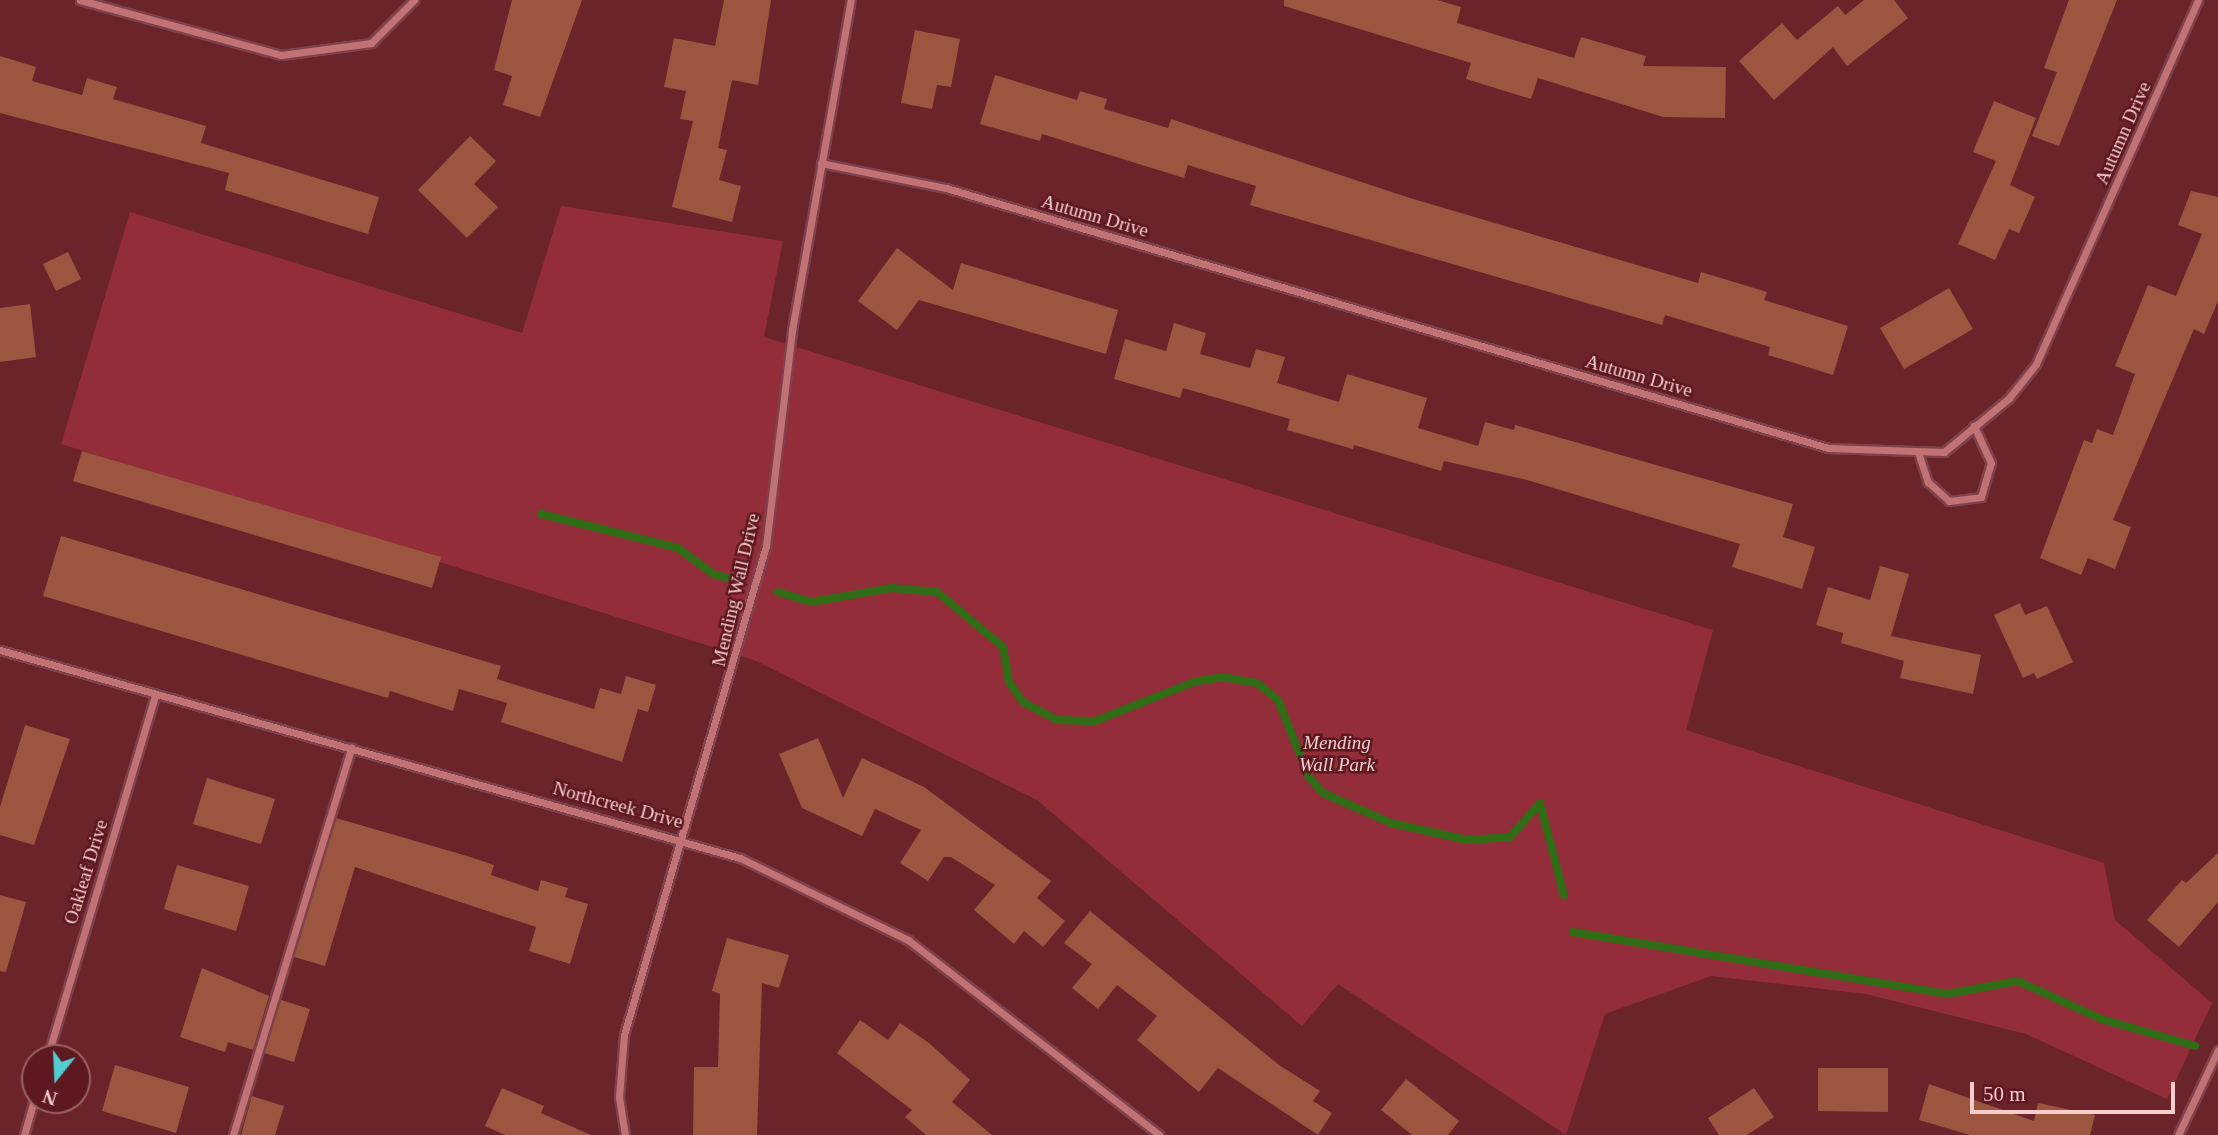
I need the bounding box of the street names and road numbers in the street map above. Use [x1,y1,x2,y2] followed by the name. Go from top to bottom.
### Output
[2090,78,2156,188] street label: Autumn Drive
[1039,190,1151,242] street label: Autumn Drive
[1583,350,1695,402] street label: Autumn Drive
[707,511,765,669] street label: Mending Wall Drive
[551,777,685,833] street label: Northcreek Drive
[59,817,113,927] street label: Oakleaf Drive

